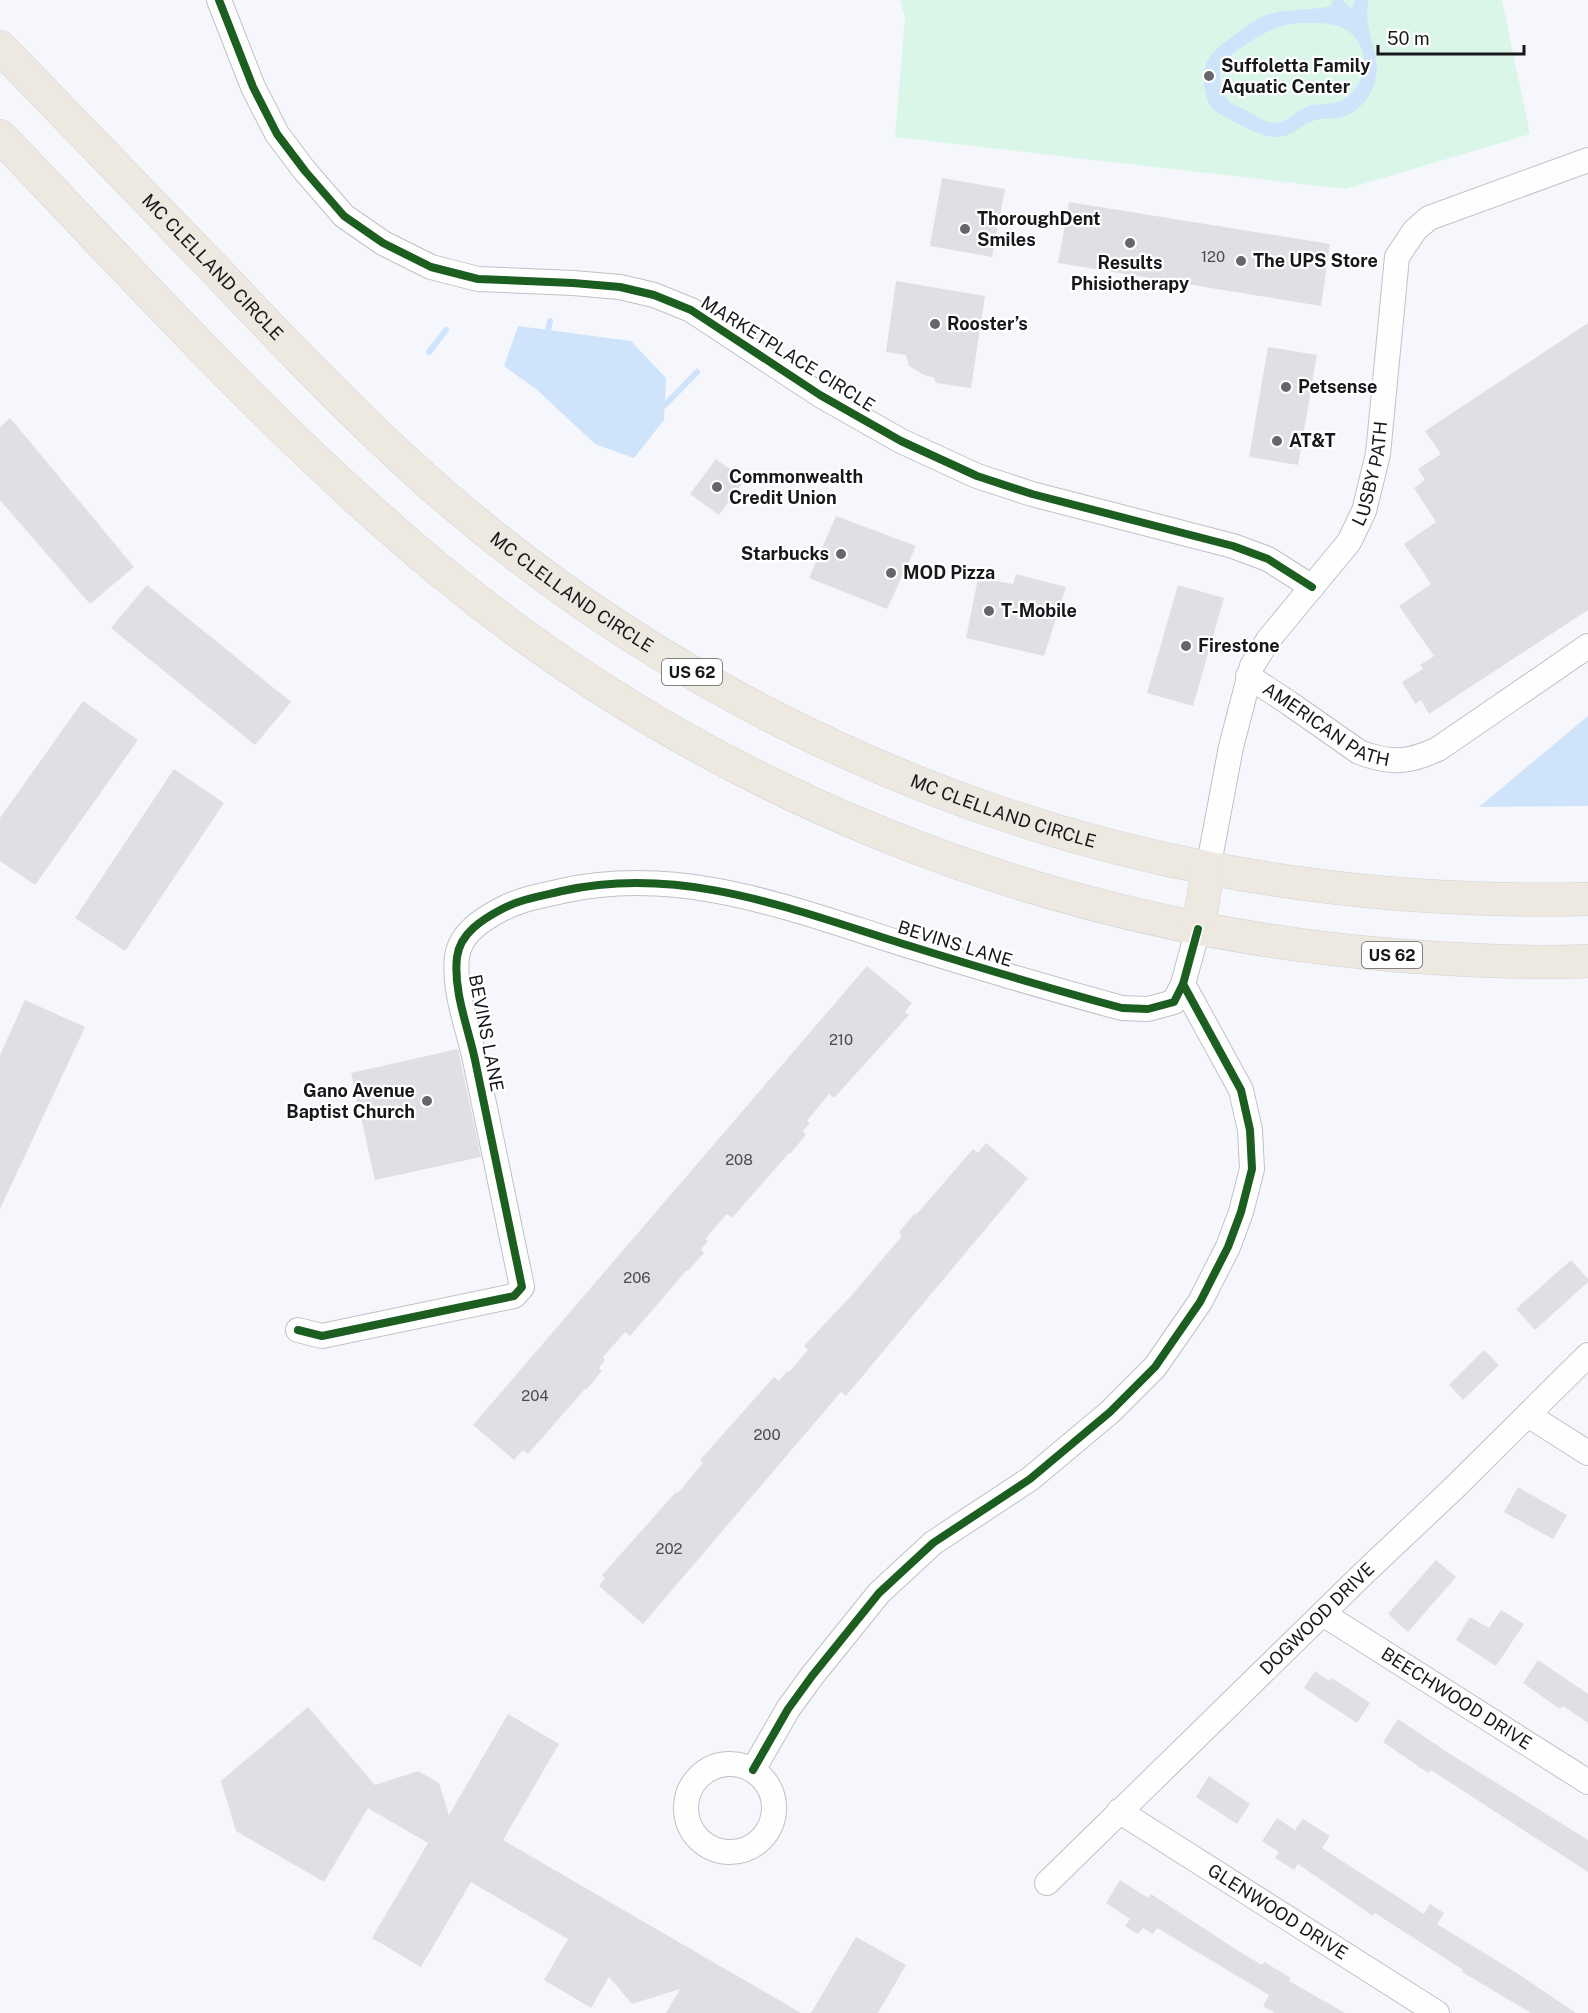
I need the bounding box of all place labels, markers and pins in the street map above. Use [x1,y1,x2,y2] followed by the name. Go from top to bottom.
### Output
[1221,55,1370,97] place label: Suffoletta Family Aquatic Center
[1202,69,1216,83] marker: Suffoletta Family Aquatic Center
[977,208,1101,250] place label: ThoroughDent Smiles
[958,222,972,236] marker: ThoroughDent Smiles
[1123,236,1137,250] marker: Results Phisiotherapy
[1253,250,1378,271] place label: The UPS Store
[1071,252,1189,294] place label: Results Phisiotherapy
[1234,254,1248,268] marker: The UPS Store
[947,313,1028,334] place label: Rooster’s
[928,317,942,331] marker: Rooster’s
[1298,376,1377,397] place label: Petsense
[1279,380,1293,394] marker: Petsense
[1289,430,1335,451] place label: AT&T
[1270,434,1284,448] marker: AT&T
[729,466,863,508] place label: Commonwealth Credit Union
[710,480,724,494] marker: Commonwealth Credit Union
[741,543,829,564] place label: Starbucks
[834,547,848,561] marker: Starbucks
[903,562,995,583] place label: MOD Pizza
[884,566,898,580] marker: MOD Pizza
[1001,600,1077,621] place label: T-Mobile
[982,604,996,618] marker: T-Mobile
[1198,635,1280,656] place label: Firestone
[1179,639,1193,653] marker: Firestone
[286,1080,415,1122] place label: Gano Avenue Baptist Church
[420,1094,434,1108] marker: Gano Avenue Baptist Church

